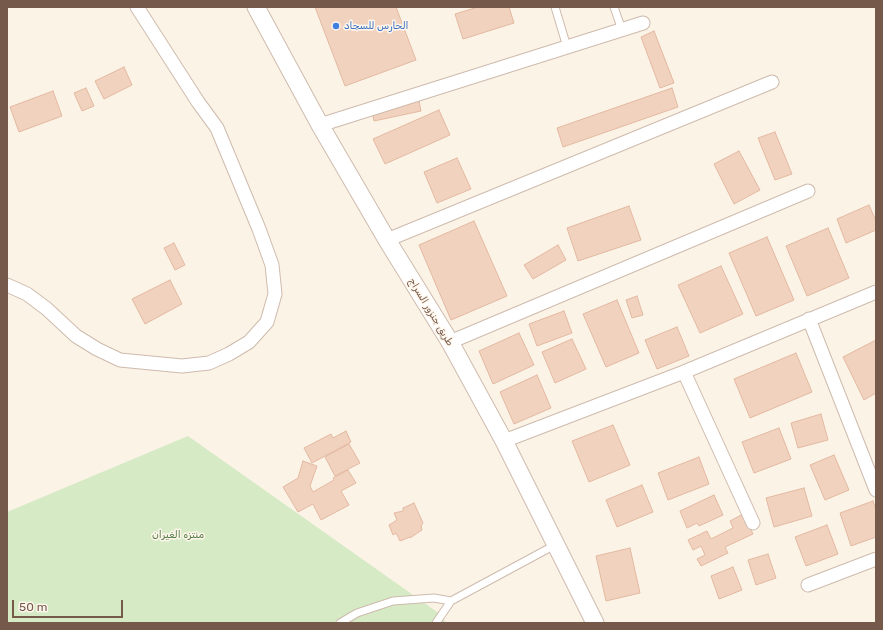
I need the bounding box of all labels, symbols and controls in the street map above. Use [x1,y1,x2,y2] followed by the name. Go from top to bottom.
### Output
[344,20,409,32] place label: الحارس للسجاد
[331,21,341,31] marker: الحارس للسجاد
[406,276,456,348] street label: طريق جنزور السراج
[152,529,204,541] park label: منتزه الغيران
[14,592,125,618] scale bar
[19,600,47,614] text: 50 m

